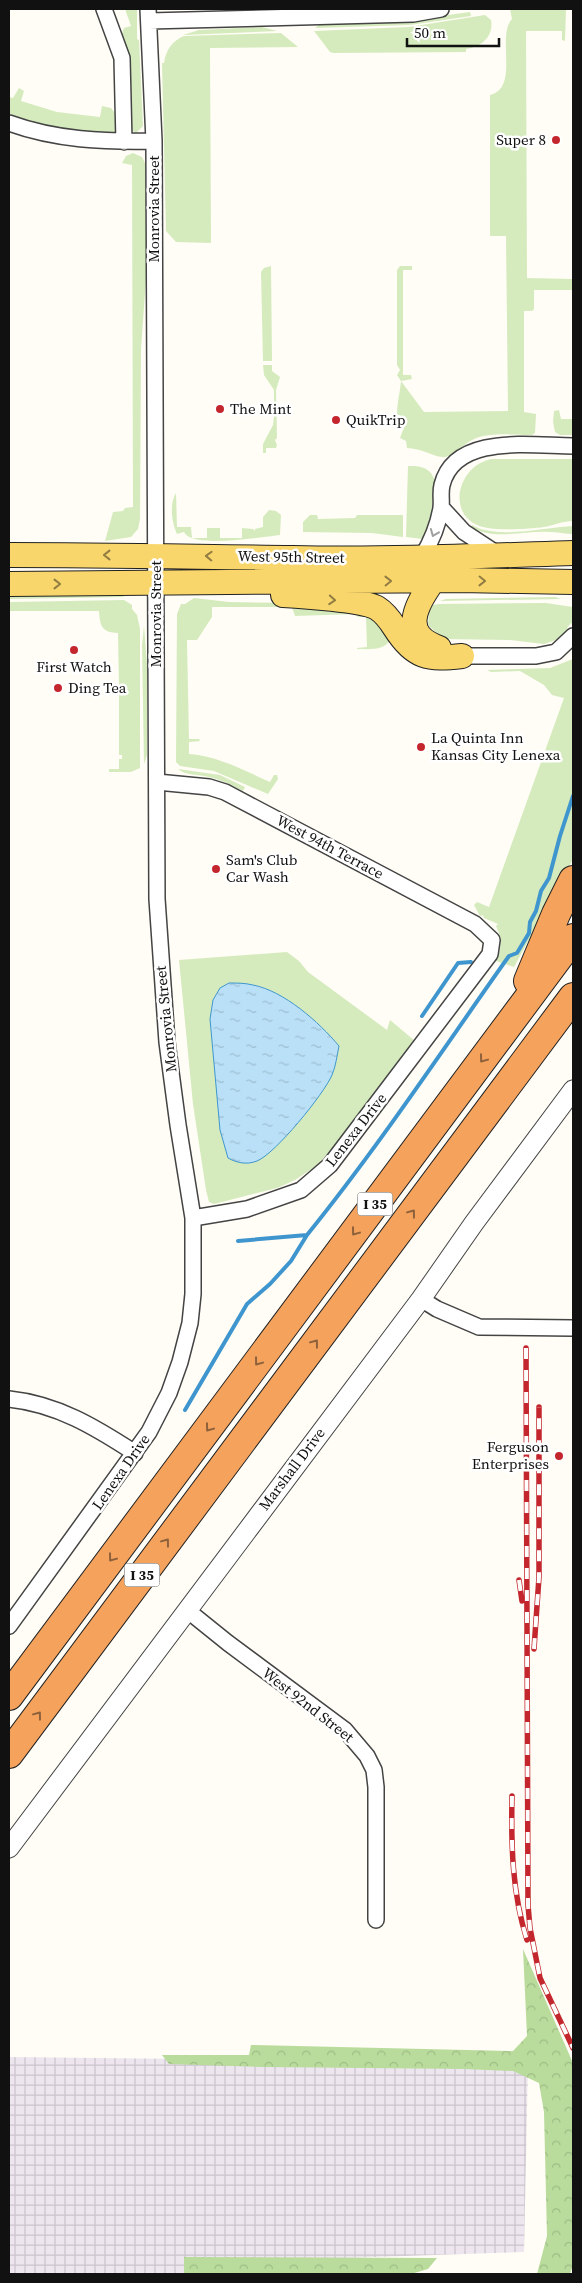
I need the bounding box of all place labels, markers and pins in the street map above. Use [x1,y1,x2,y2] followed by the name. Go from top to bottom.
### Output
[496,129,546,150] place label: Super 8
[550,134,562,146] marker: Super 8
[230,398,291,419] place label: The Mint
[214,403,226,415] marker: The Mint
[346,409,406,430] place label: QuikTrip
[330,414,342,426] marker: QuikTrip
[68,644,80,656] marker: First Watch
[36,656,112,677] place label: First Watch
[68,677,127,698] place label: Ding Tea
[52,682,64,694] marker: Ding Tea
[431,727,561,765] place label: La Quinta Inn Kansas City Lenexa
[415,741,427,753] marker: La Quinta Inn Kansas City Lenexa
[226,849,297,887] place label: Sam's Club Car Wash
[210,863,222,875] marker: Sam's Club Car Wash
[472,1436,549,1474] place label: Ferguson Enterprises
[553,1450,565,1462] marker: Ferguson Enterprises

